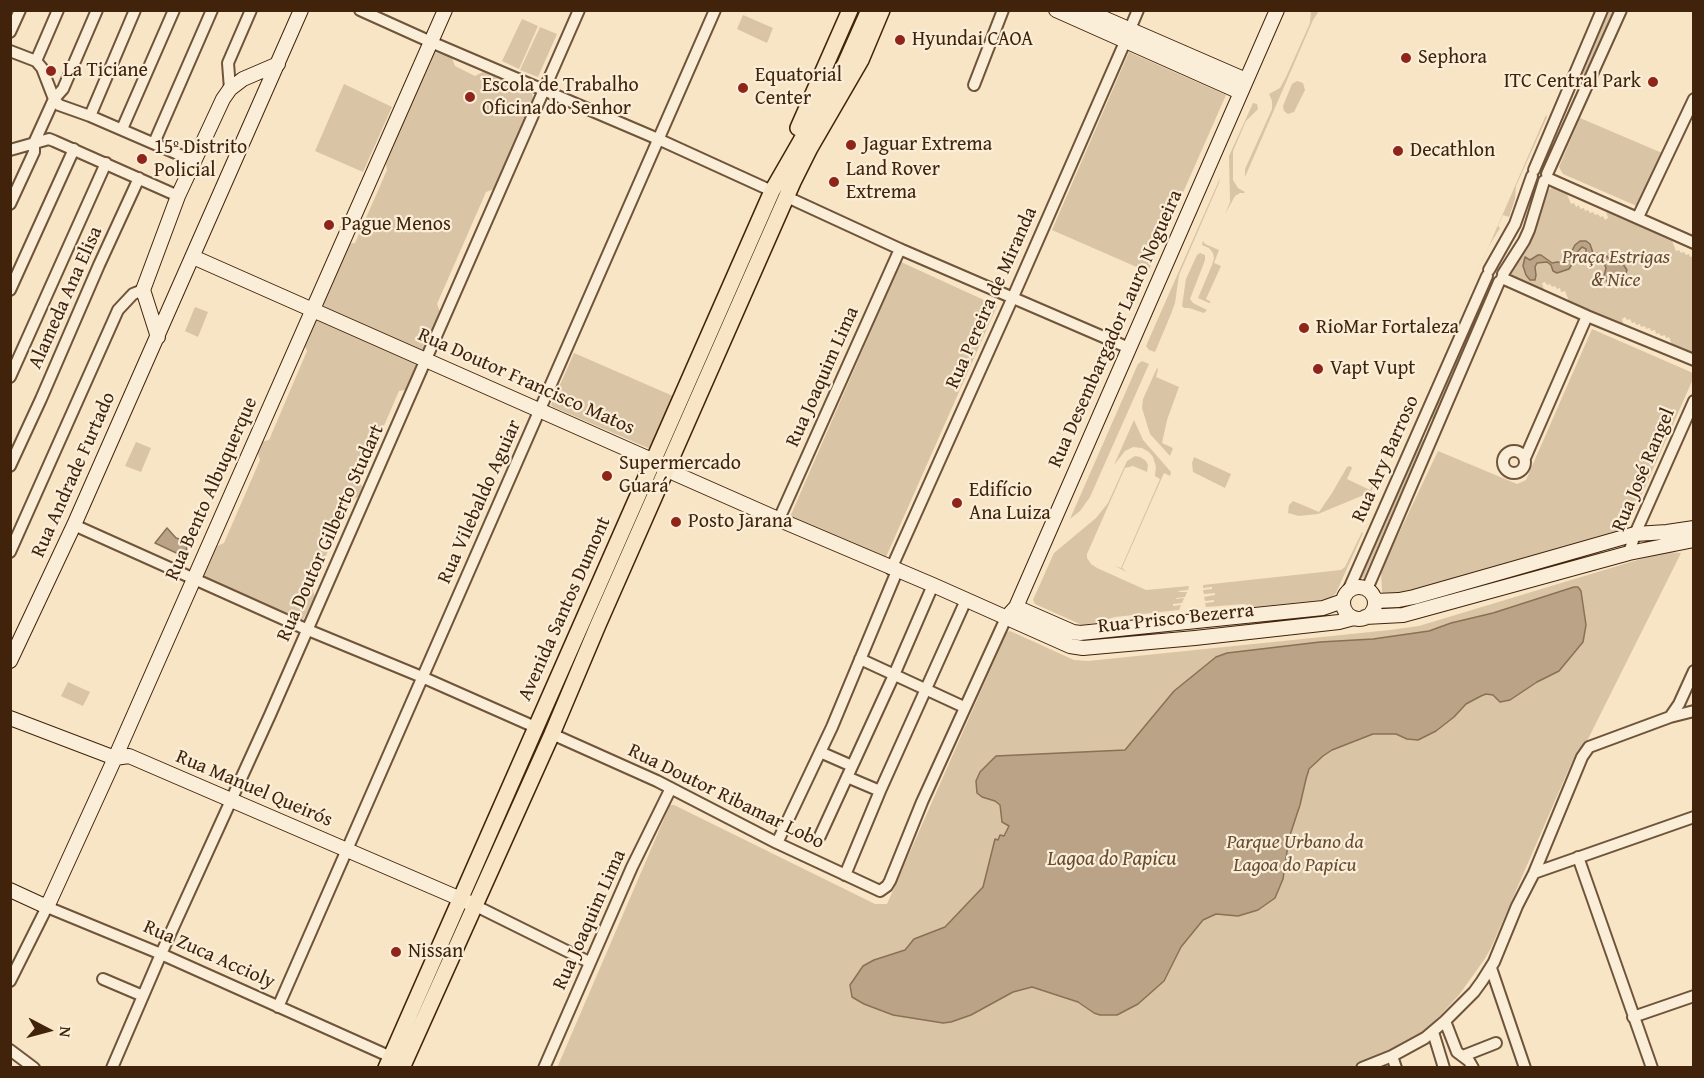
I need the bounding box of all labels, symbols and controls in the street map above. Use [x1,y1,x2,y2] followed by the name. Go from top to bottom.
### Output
[912,28,1033,52] place label: Hyundai CAOA
[893,33,907,47] marker: Hyundai CAOA
[1418,46,1487,70] place label: Sephora
[1399,51,1413,65] marker: Sephora
[63,59,148,83] place label: La Ticiane
[44,64,58,78] marker: La Ticiane
[755,64,842,111] place label: Equatorial Center
[1504,70,1641,94] place label: ITC Central Park
[482,74,639,121] place label: Escola de Trabalho Oficina do Senhor
[1646,75,1660,89] marker: ITC Central Park
[736,81,750,95] marker: Equatorial Center
[463,90,477,104] marker: Escola de Trabalho Oficina do Senhor
[863,133,992,157] place label: Jaguar Extrema
[154,136,247,183] place label: 15º Distrito Policial
[844,138,858,152] marker: Jaguar Extrema
[1410,139,1495,163] place label: Decathlon
[1391,144,1405,158] marker: Decathlon
[135,152,149,166] marker: 15º Distrito Policial
[846,158,940,205] place label: Land Rover Extrema
[827,175,841,189] marker: Land Rover Extrema
[1044,186,1188,472] street label: Rua Desembargador Lauro Nogueira
[941,203,1043,393] street label: Rua Pereira de Miranda
[341,213,451,237] place label: Pague Menos
[322,218,336,232] marker: Pague Menos
[24,223,108,373] street label: Alameda Ana Elisa
[1562,246,1670,293] park label: Praça Estrigas & Nice
[781,303,865,451] street label: Rua Joaquim Lima
[1316,316,1459,340] place label: RioMar Fortaleza
[1297,321,1311,335] marker: RioMar Fortaleza
[414,323,638,441] street label: Rua Doutor Francisco Matos
[1330,357,1415,381] place label: Vapt Vupt
[1311,362,1325,376] marker: Vapt Vupt
[27,389,121,561] street label: Rua Andrade Furtado
[1347,392,1425,526] street label: Rua Ary Barroso
[161,394,263,584] street label: Rua Bento Albuquerque
[1607,405,1681,535] street label: Rua José Rangel
[433,416,527,588] street label: Rua Vilebaldo Aguiar
[272,421,390,645] street label: Rua Doutor Gilberto Studart
[619,452,741,499] place label: Supermercado Guará
[600,469,614,483] marker: Supermercado Guará
[969,479,1051,526] place label: Edifício Ana Luiza
[950,496,964,510] marker: Edifício Ana Luiza
[688,510,793,534] place label: Posto Jarana
[514,513,616,705] street label: Avenida Santos Dumont
[669,515,683,529] marker: Posto Jarana
[1097,599,1255,639] street label: Rua Prisco Bezerra
[624,739,828,855] street label: Rua Doutor Ribamar Lobo
[172,745,336,833] street label: Rua Manuel Queirós
[1226,831,1364,878] park label: Parque Urbano da Lagoa do Papicu
[548,846,632,994] street label: Rua Joaquim Lima
[1047,847,1177,873] water label: Lagoa do Papicu
[139,915,279,995] street label: Rua Zuca Accioly
[408,940,463,964] place label: Nissan
[389,945,403,959] marker: Nissan
[18,1000,78,1060] north arrow
[53,1025,78,1038] text: N

